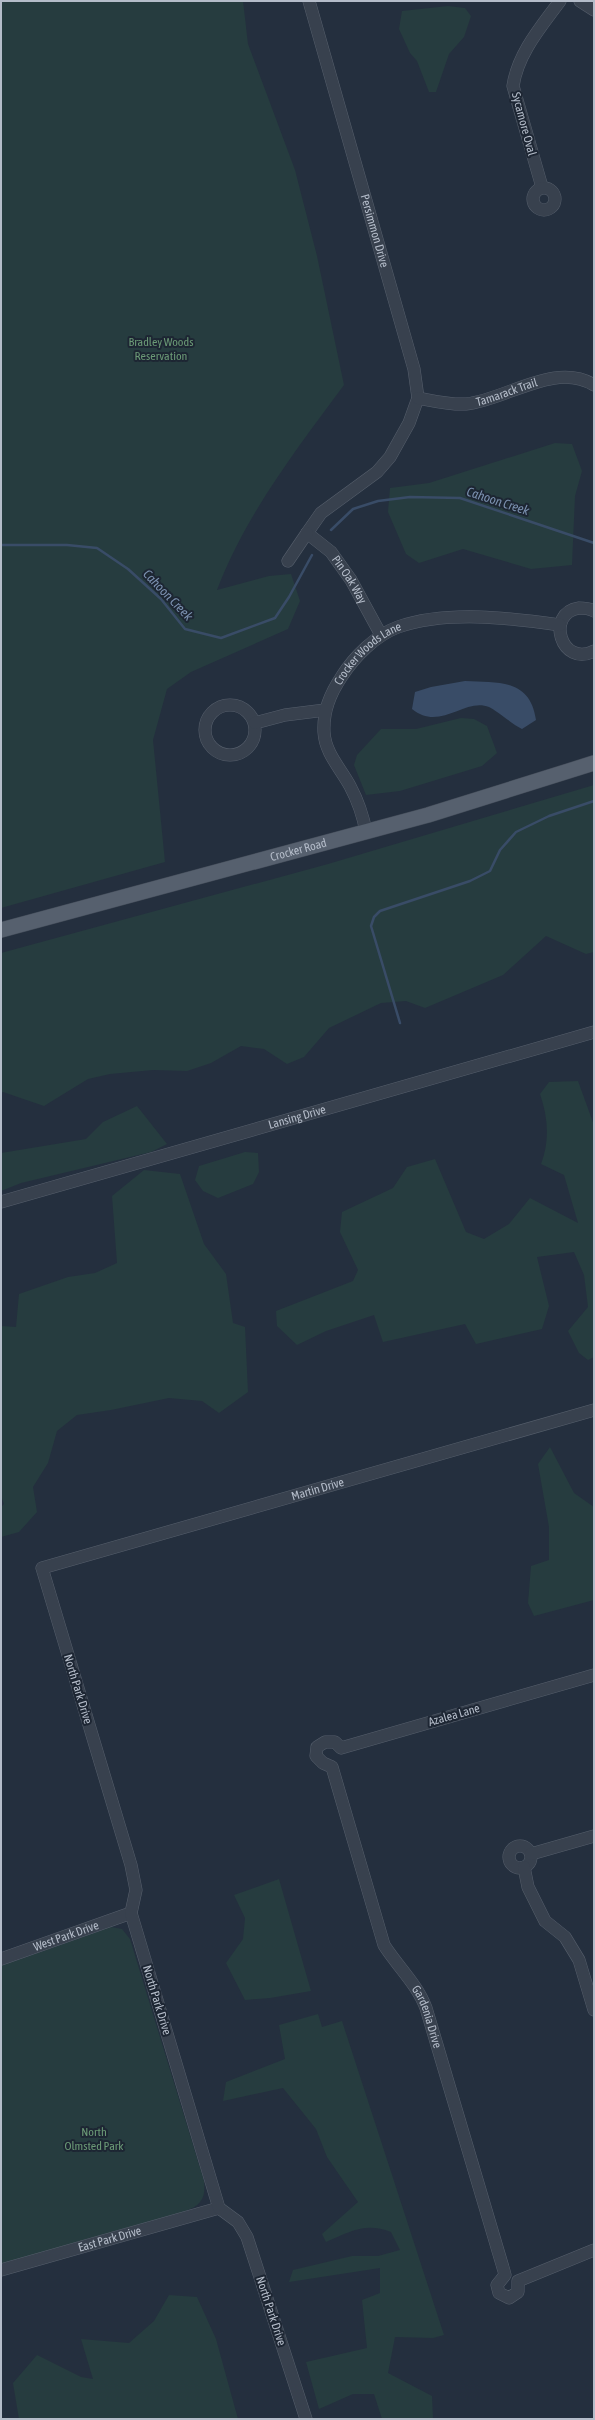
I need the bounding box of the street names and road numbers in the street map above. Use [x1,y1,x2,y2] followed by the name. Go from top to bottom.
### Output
[509,91,539,158] street label: Sycamore Oval
[357,193,392,269] street label: Persimmon Drive
[475,375,540,409] street label: Tamarack Trail
[329,553,370,606] street label: Pin Oak Way
[331,619,403,687] street label: Crocker Woods Lane
[269,836,328,864] street label: Crocker Road
[267,1102,327,1132] street label: Lansing Drive
[290,1475,346,1503] street label: Martin Drive
[61,1653,95,1725] street label: North Park Drive
[427,1701,481,1729] street label: Azalea Lane
[32,1918,101,1954] street label: West Park Drive
[140,1964,174,2036] street label: North Park Drive
[409,1983,445,2050] street label: Gardenia Drive
[76,2223,143,2255] street label: East Park Drive
[253,2275,289,2347] street label: North Park Drive

